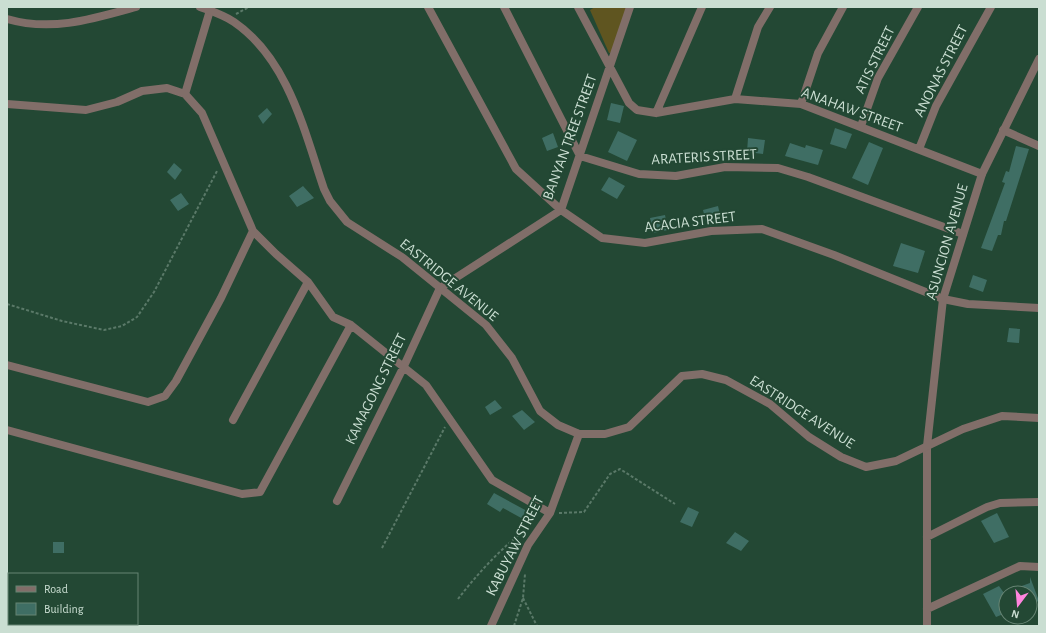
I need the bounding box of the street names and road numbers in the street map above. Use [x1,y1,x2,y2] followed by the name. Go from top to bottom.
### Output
[911,22,971,119] street label: ANONAS STREET
[852,23,898,96] street label: ATIS STREET
[540,72,600,202] street label: BANYAN TREE STREET
[799,85,905,135] street label: ANAHAW STREET
[651,147,758,167] street label: ARATERIS STREET
[923,182,971,302] street label: ASUNCION AVENUE
[643,209,737,235] street label: ACACIA STREET
[397,236,501,324] street label: EASTRIDGE AVENUE
[343,331,410,447] street label: KAMAGONG STREET
[747,373,857,451] street label: EASTRIDGE AVENUE
[483,493,547,598] street label: KABUYAW STREET

